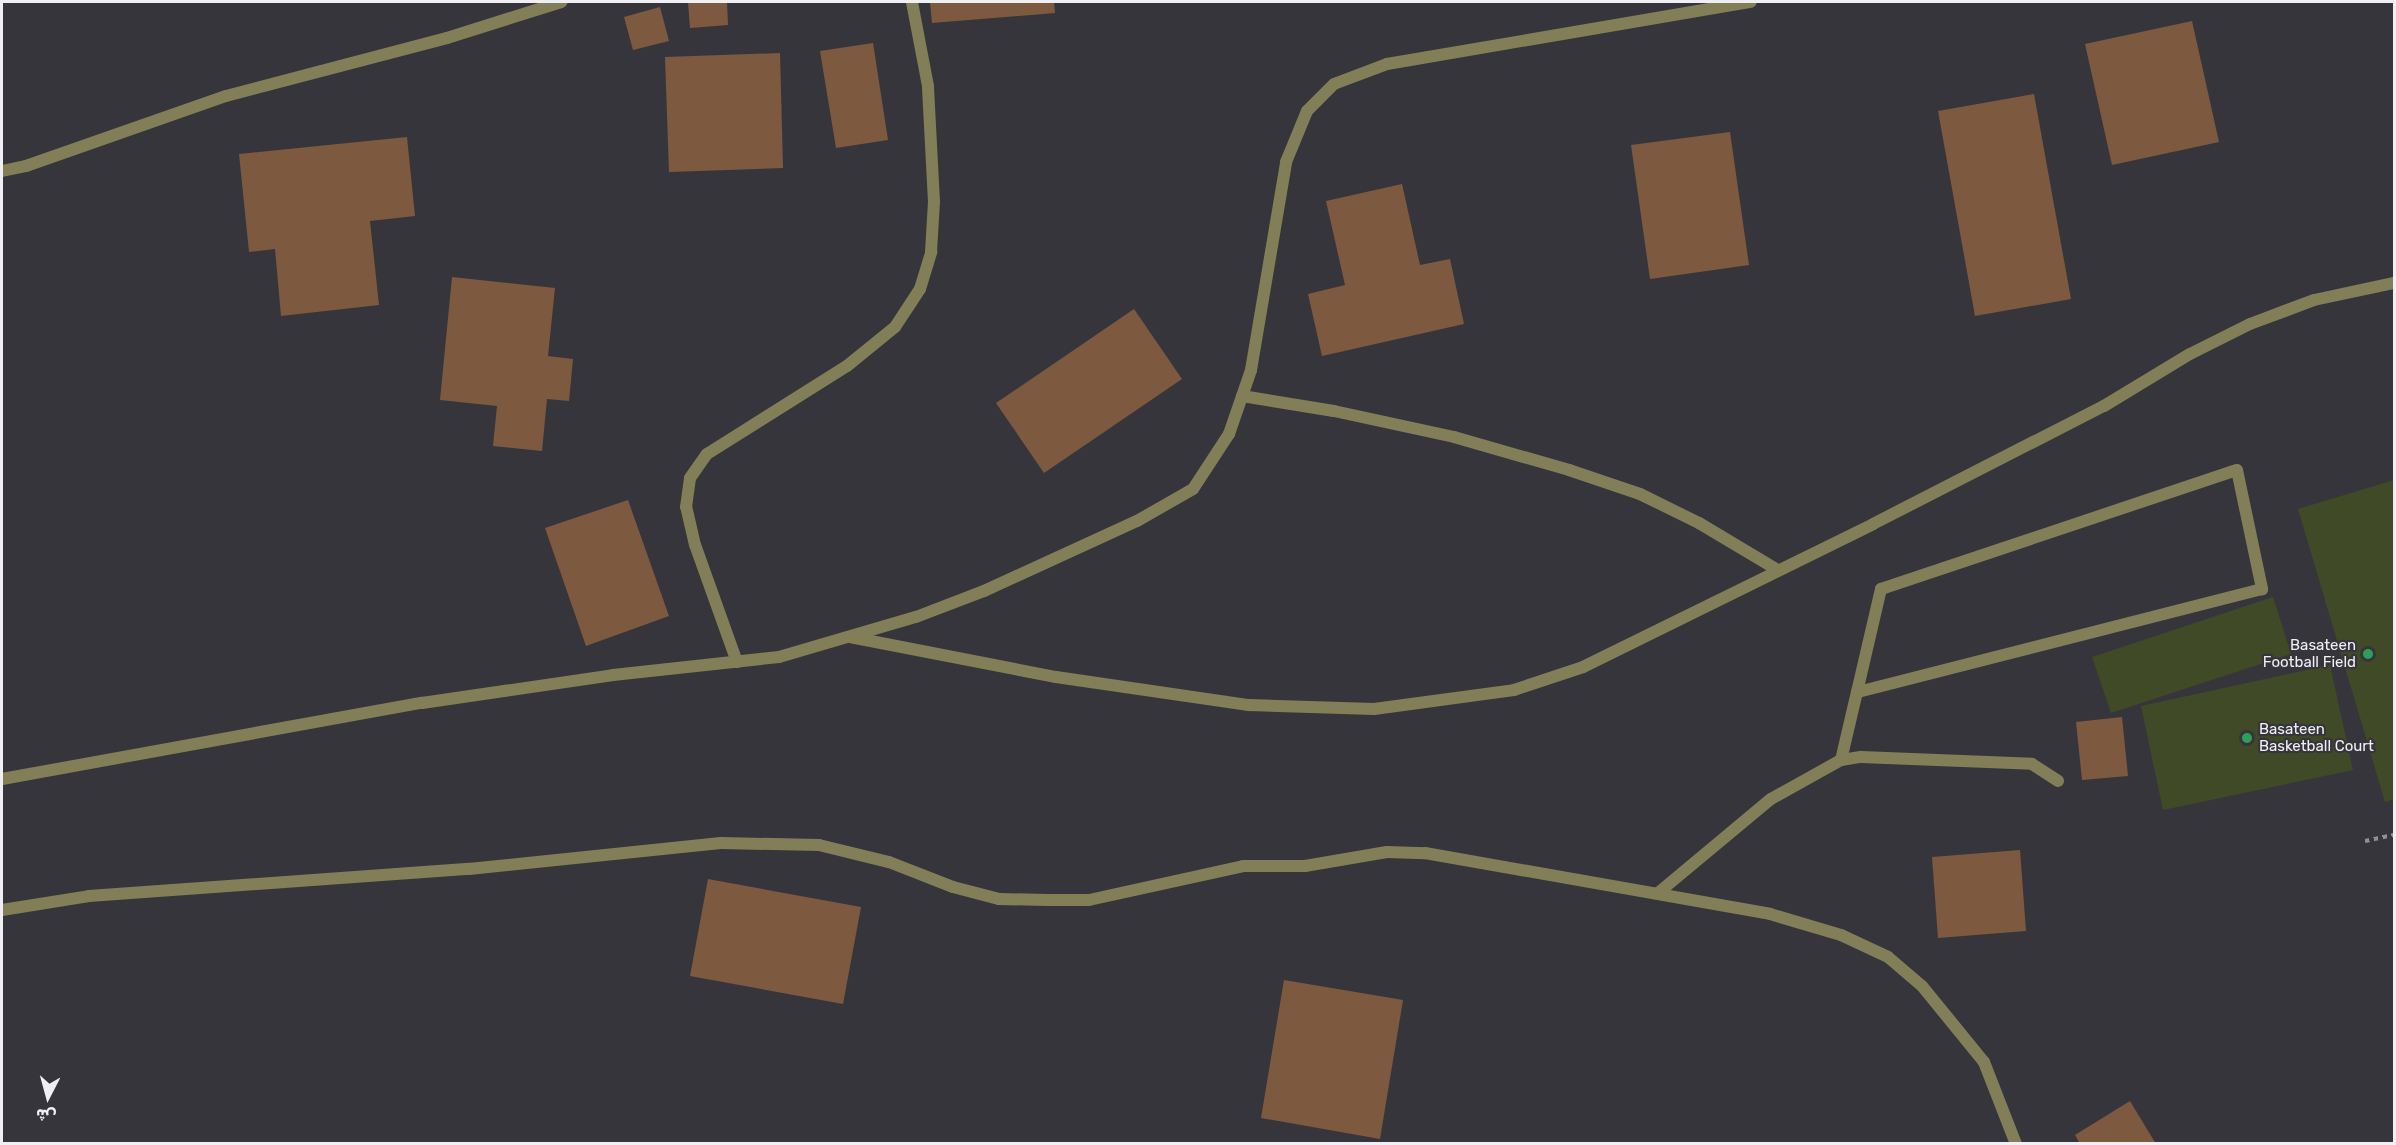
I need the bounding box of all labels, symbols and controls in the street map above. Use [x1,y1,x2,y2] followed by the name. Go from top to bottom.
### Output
[2263,636,2356,671] place label: Basateen Football Field
[2361,647,2375,661] marker: Basateen Football Field
[2259,720,2374,755] place label: Basateen Basketball Court
[2240,731,2254,745] marker: Basateen Basketball Court
[18,1067,78,1127] north arrow
[35,1105,57,1126] text: ش

